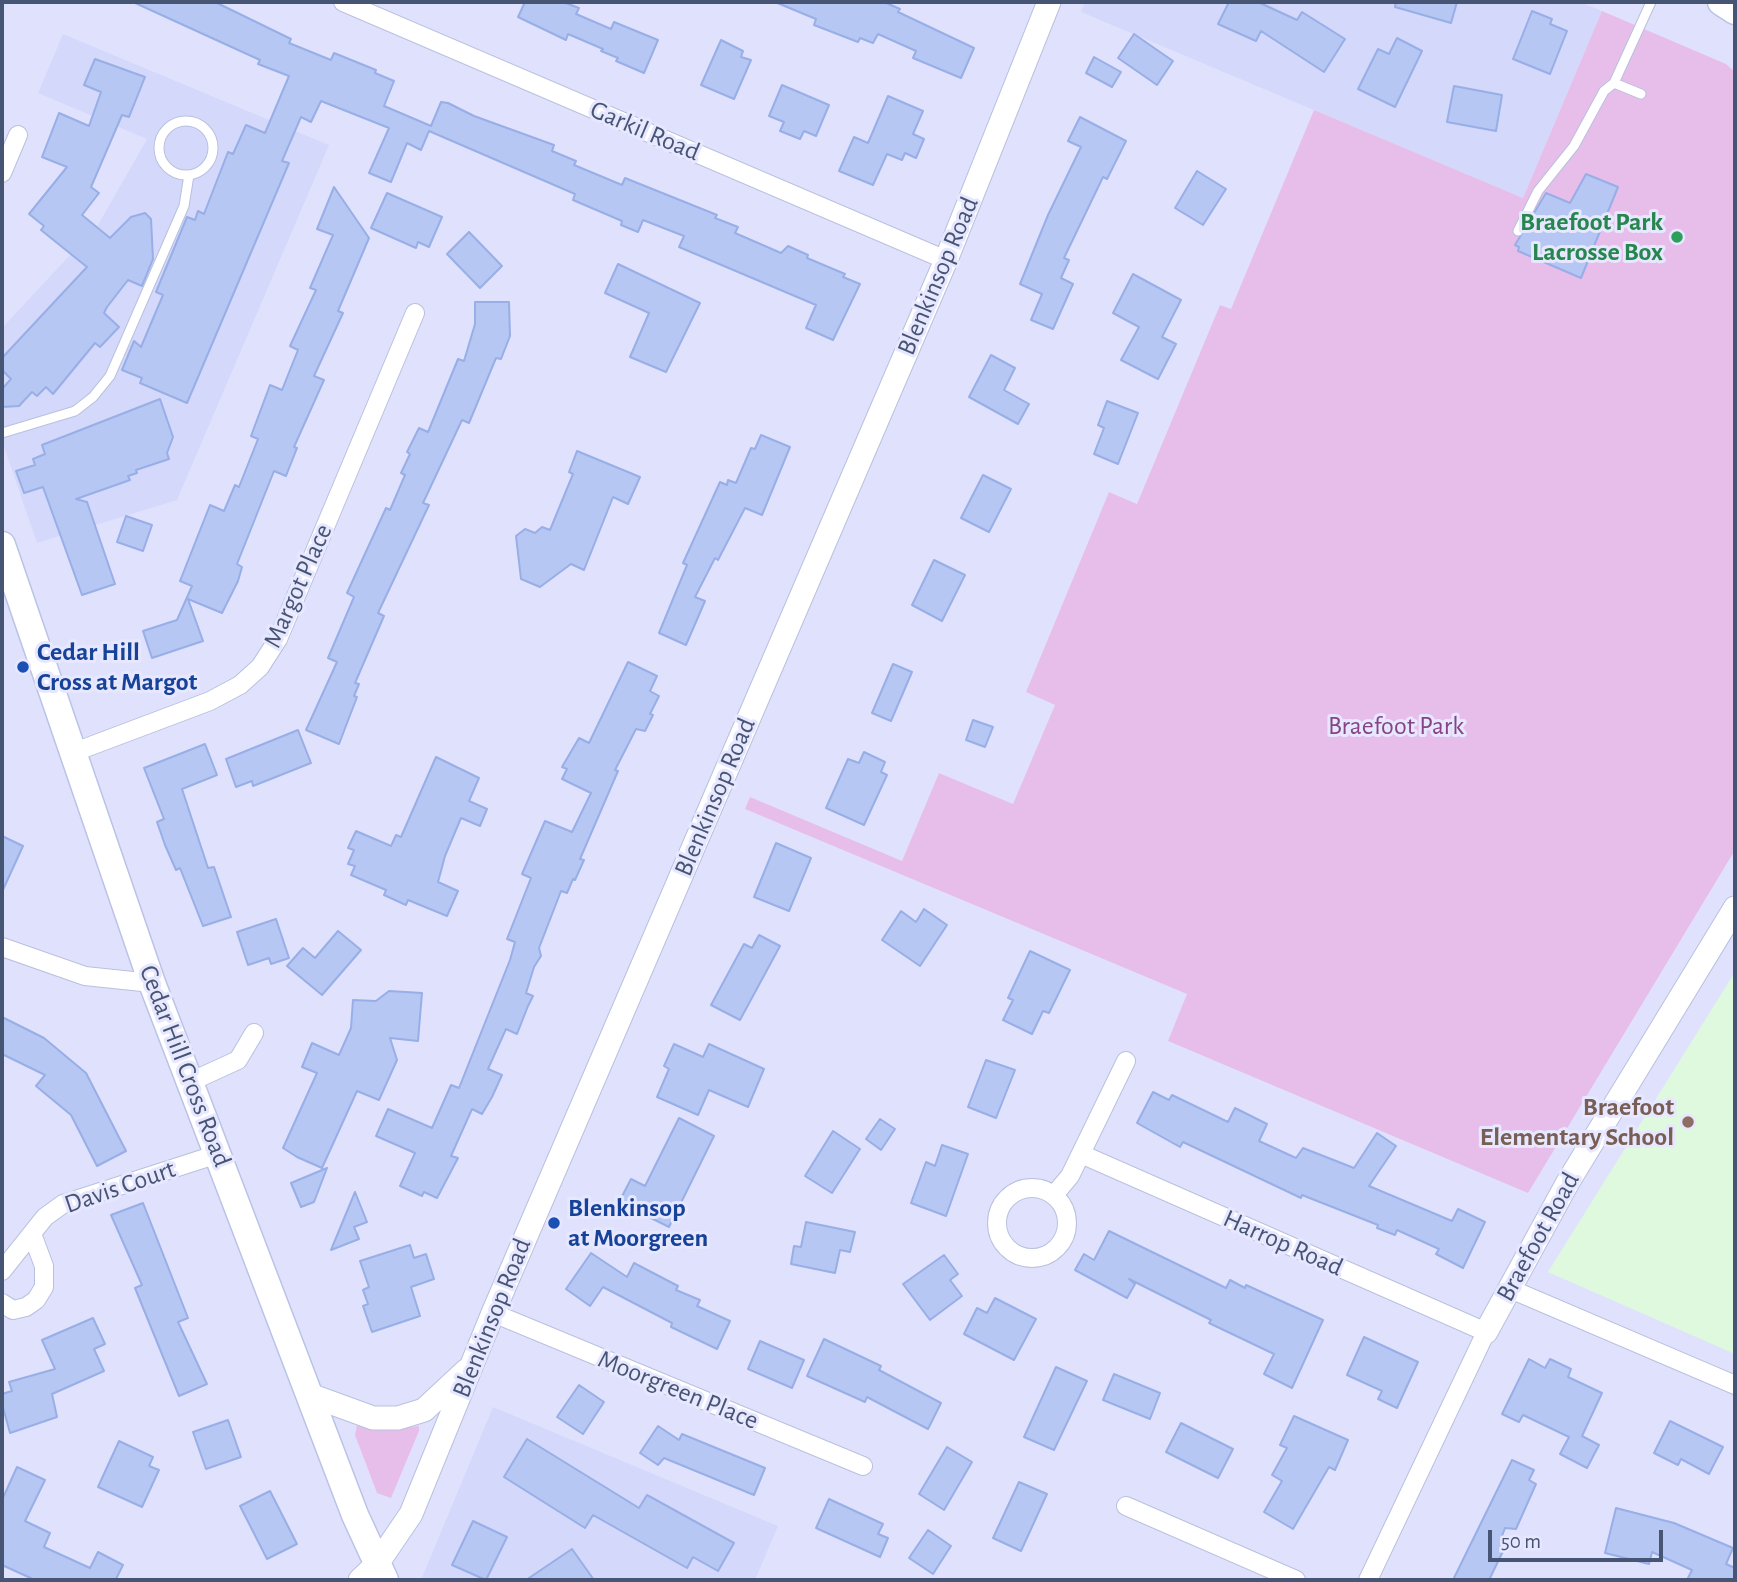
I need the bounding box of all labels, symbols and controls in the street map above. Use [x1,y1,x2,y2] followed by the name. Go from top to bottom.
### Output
[585,94,705,168] street label: Garkil Road
[891,192,985,360] street label: Blenkinsop Road
[1520,206,1663,268] place label: Braefoot Park Lacrosse Box
[1669,229,1685,245] marker: Braefoot Park Lacrosse Box
[257,519,339,653] street label: Margot Place
[37,636,197,698] place label: Cedar Hill Cross at Margot
[15,659,31,675] marker: Cedar Hill Cross at Margot
[1328,710,1464,742] park label: Braefoot Park
[668,713,762,881] street label: Blenkinsop Road
[132,961,238,1171] street label: Cedar Hill Cross Road
[1480,1091,1674,1152] place label: Braefoot Elementary School
[1680,1114,1696,1130] marker: Braefoot Elementary School
[60,1154,180,1220] street label: Davis Court
[1490,1167,1586,1307] street label: Braefoot Road
[568,1192,708,1254] place label: Blenkinsop at Moorgreen
[1218,1203,1348,1283] street label: Harrop Road
[546,1215,562,1231] marker: Blenkinsop at Moorgreen
[446,1234,538,1402] street label: Blenkinsop Road
[593,1344,763,1436] street label: Moorgreen Place
[1492,1516,1667,1560] scale bar
[1501,1531,1541,1552] text: 50 m

